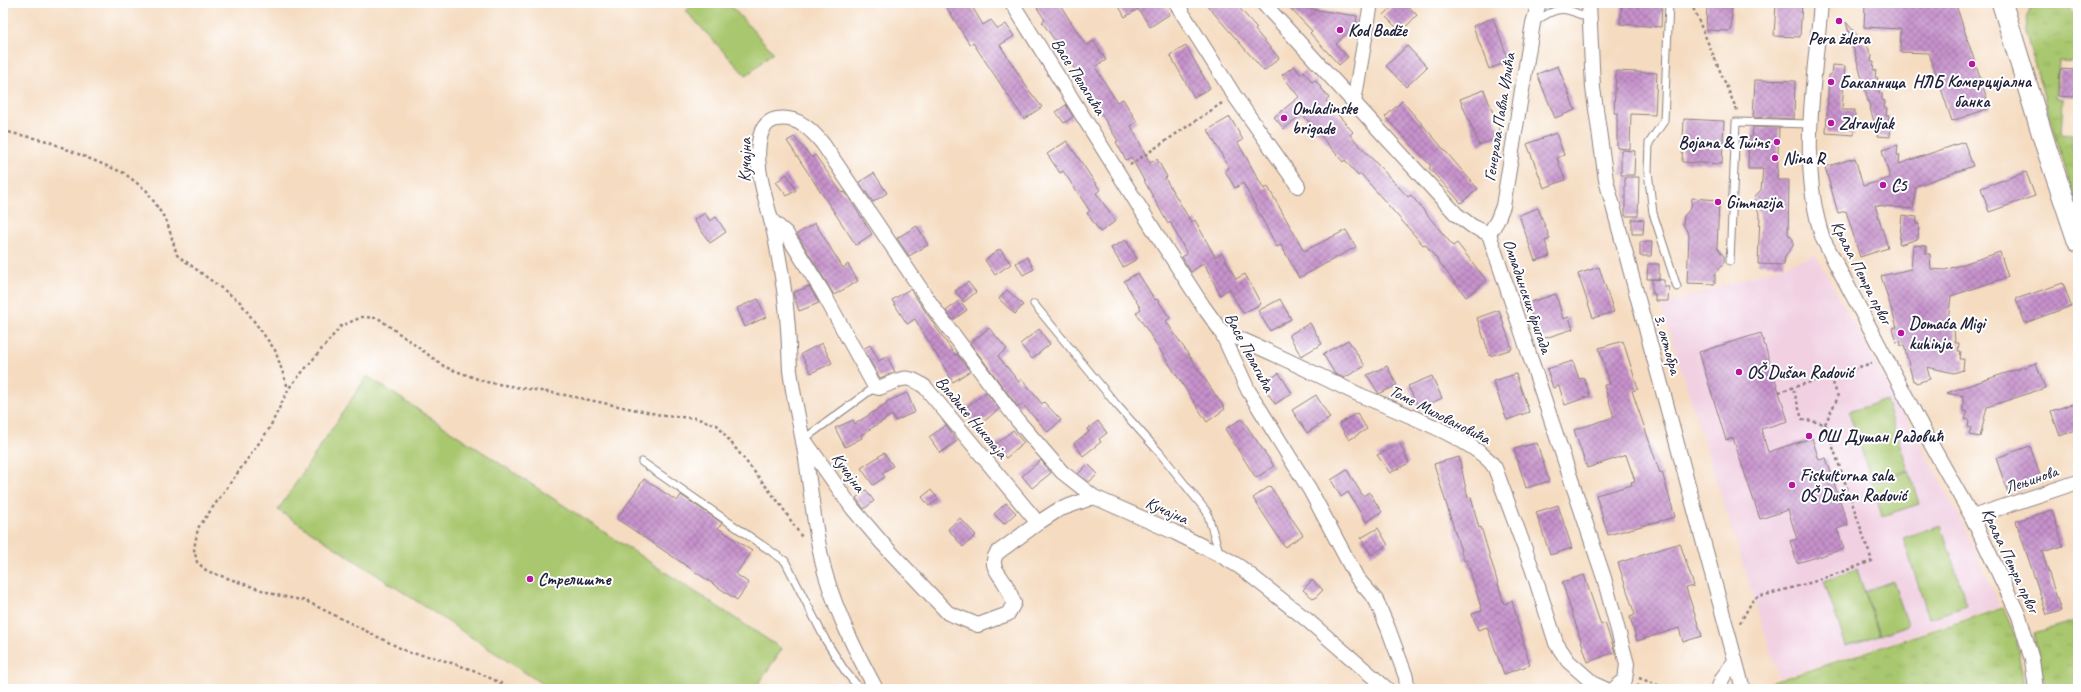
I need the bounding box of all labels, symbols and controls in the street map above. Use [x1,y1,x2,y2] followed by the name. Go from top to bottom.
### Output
[1834,16,1844,26] marker: Pera ždera
[1348,20,1409,41] place label: Kod Badže
[1335,25,1345,35] marker: Kod Badže
[1808,28,1872,49] place label: Pera ždera
[1047,34,1111,120] street label: Васе Пелагића
[1479,50,1520,183] street label: Генерала Павла Илића
[1967,59,1977,69] marker: НЛБ Комерцијална банка
[1913,71,2033,112] place label: НЛБ Комерцијална банка
[1839,72,1906,93] place label: Бакалница
[1826,77,1836,87] marker: Бакалница
[1292,98,1358,139] place label: Omladinske brigade
[1279,113,1289,123] marker: Omladinske brigade
[1839,113,1895,134] place label: Zdravljak
[1826,118,1836,128] marker: Zdravljak
[1679,132,1771,153] place label: Bojana & Twins
[735,136,756,182] street label: Кучајна
[1772,137,1782,147] marker: Bojana & Twins
[1783,148,1827,169] place label: Nina R
[1770,153,1780,163] marker: Nina R
[1891,175,1908,196] place label: C5
[1878,180,1888,190] marker: C5
[1726,192,1784,213] place label: Gimnazija
[1713,197,1723,207] marker: Gimnazija
[1826,217,1898,330] street label: Краља Петра првог
[1498,236,1558,358] street label: Омладинских бригада
[1220,309,1280,397] street label: Васе Пелагића
[1649,312,1687,379] street label: 3. октобра
[1909,313,1988,354] place label: Domaća Migi kuhinja
[1896,328,1906,338] marker: Domaća Migi kuhinja
[1747,362,1857,383] place label: OŠ Dušan Radović
[1734,367,1744,377] marker: OŠ Dušan Radović
[931,372,1013,464] street label: Владике Николаја
[1386,380,1495,450] street label: Томе Миловановића
[1817,426,1944,447] place label: ОШ Душан Радовић
[1804,431,1814,441] marker: ОШ Душан Радовић
[827,448,871,498] street label: Кучајна
[2002,460,2062,498] street label: Лењинова
[1800,465,1910,506] place label: Fiskulturna sala OŠ Dušan Radović
[1787,480,1797,490] marker: Fiskulturna sala OŠ Dušan Radović
[1142,492,1193,530] street label: Кучајна
[1977,504,2045,618] street label: Краља Петра првог
[538,569,612,590] place label: Стрелиште
[525,574,535,584] marker: Стрелиште

